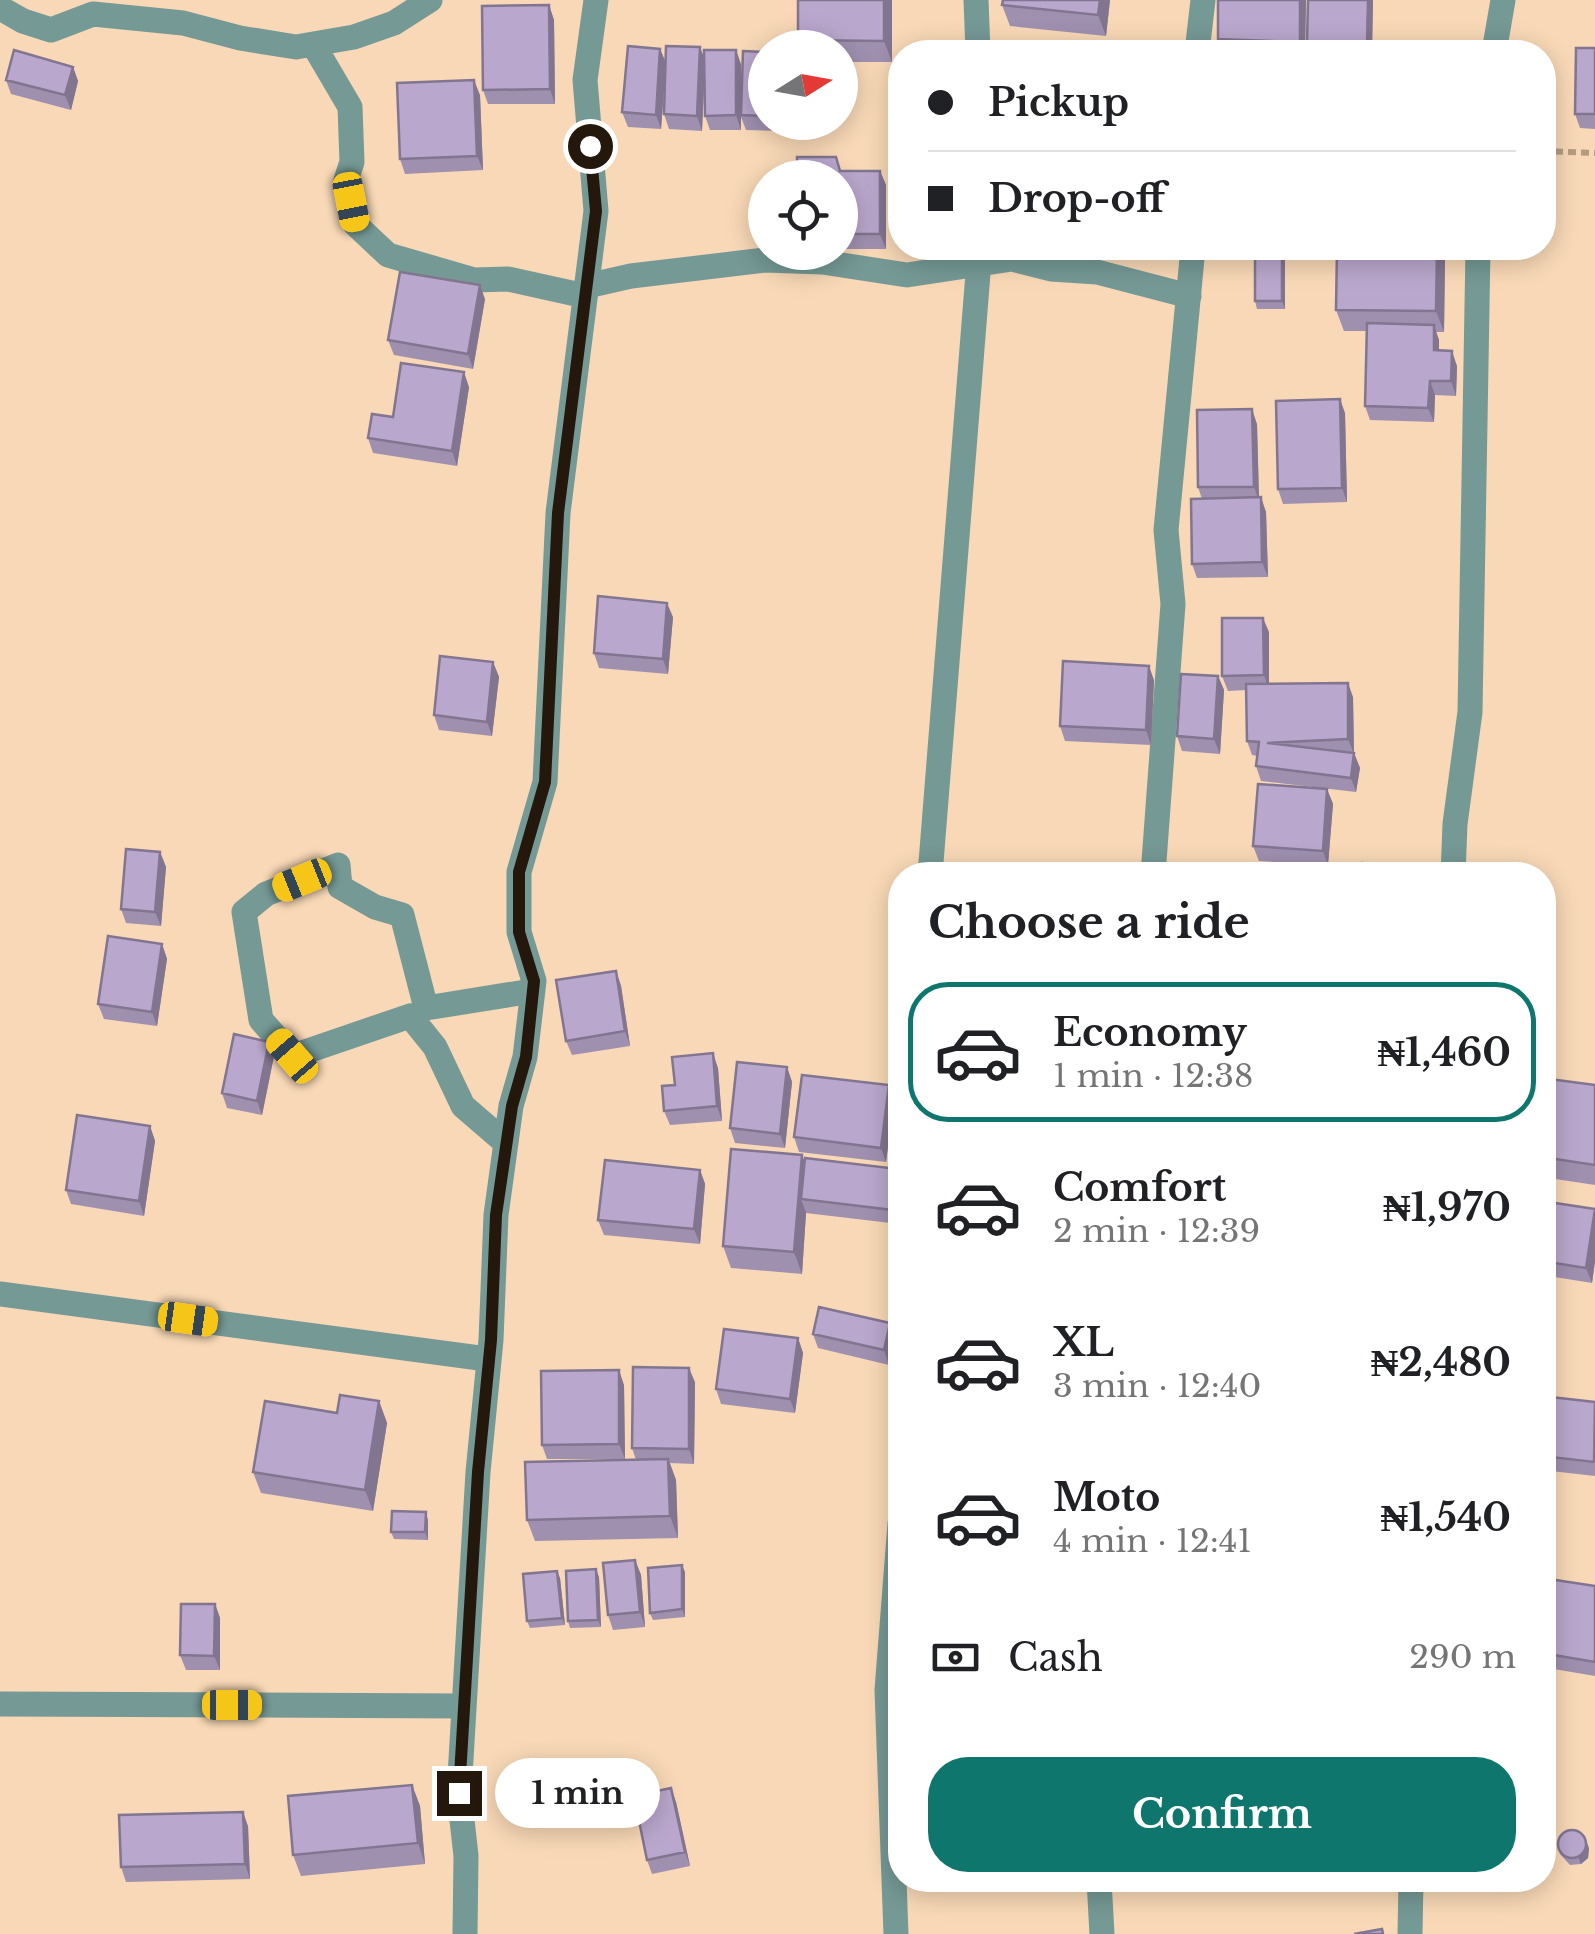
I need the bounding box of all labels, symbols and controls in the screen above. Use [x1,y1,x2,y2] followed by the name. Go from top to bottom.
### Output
[748,30,858,140] north arrow
[748,30,858,270] map controls
[988,79,1129,126] text: Pickup
[568,124,613,169] route start
[748,160,858,270] button: locate
[331,170,371,234] car
[988,175,1165,222] text: Drop-off
[269,855,335,905] car
[928,894,1250,950] text: Choose a ride
[933,1007,1023,1097] icon: car
[1053,1009,1247,1056] text: Economy
[261,1024,323,1088] car
[1377,1029,1511,1076] text: ₦1,460
[1053,1056,1253,1096] text: 1 min · 12:38
[933,1162,1023,1252] icon: car
[1053,1164,1226,1211] text: Comfort
[1383,1184,1511,1231] text: ₦1,970
[1053,1211,1260,1251] text: 2 min · 12:39
[156,1300,220,1338] car
[933,1317,1023,1407] icon: car
[1053,1319,1114,1366] text: XL
[1371,1339,1511,1386] text: ₦2,480
[1053,1366,1261,1406] text: 3 min · 12:40
[933,1472,1023,1562] icon: car
[1053,1474,1160,1521] text: Moto
[1381,1494,1511,1541] text: ₦1,540
[1053,1521,1252,1561] text: 4 min · 12:41
[928,1630,983,1685] icon: cash
[1008,1634,1103,1681] text: Cash
[1409,1637,1516,1677] text: 290 m
[202,1690,262,1720] car
[928,1757,1516,1872] button: Confirm
[494,1758,659,1828] callout: 1 min
[437,1771,482,1816] route end
[531,1773,624,1813] text: 1 min

